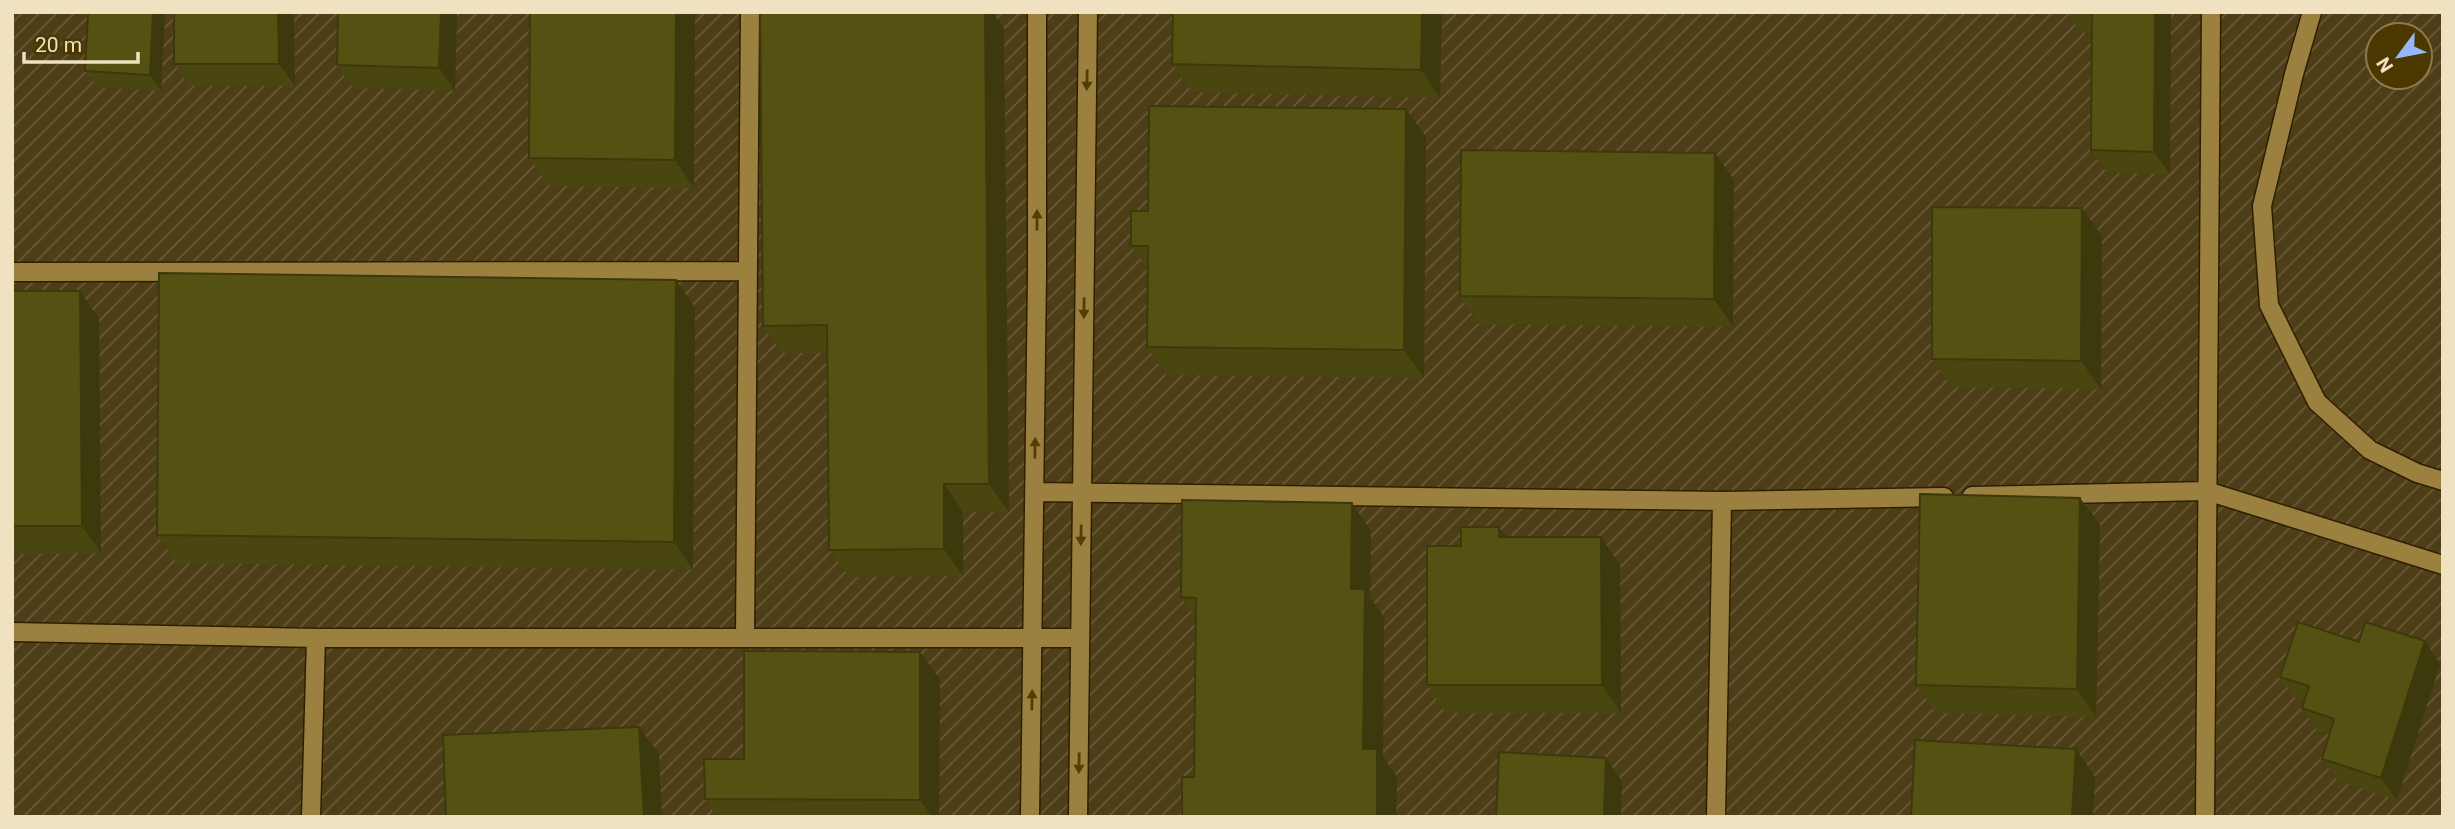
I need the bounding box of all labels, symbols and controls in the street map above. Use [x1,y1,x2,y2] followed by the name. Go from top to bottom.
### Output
[24,21,138,65] scale bar
[2364,21,2434,91] north arrow
[35,33,82,57] text: 20 m
[2372,53,2398,77] text: N
[1081,70,1093,92] one-way arrow
[1031,209,1043,231] one-way arrow
[1078,297,1090,319] one-way arrow
[1029,436,1041,458] one-way arrow
[1076,525,1087,547] one-way arrow
[1026,688,1038,710] one-way arrow
[1073,752,1084,774] one-way arrow

